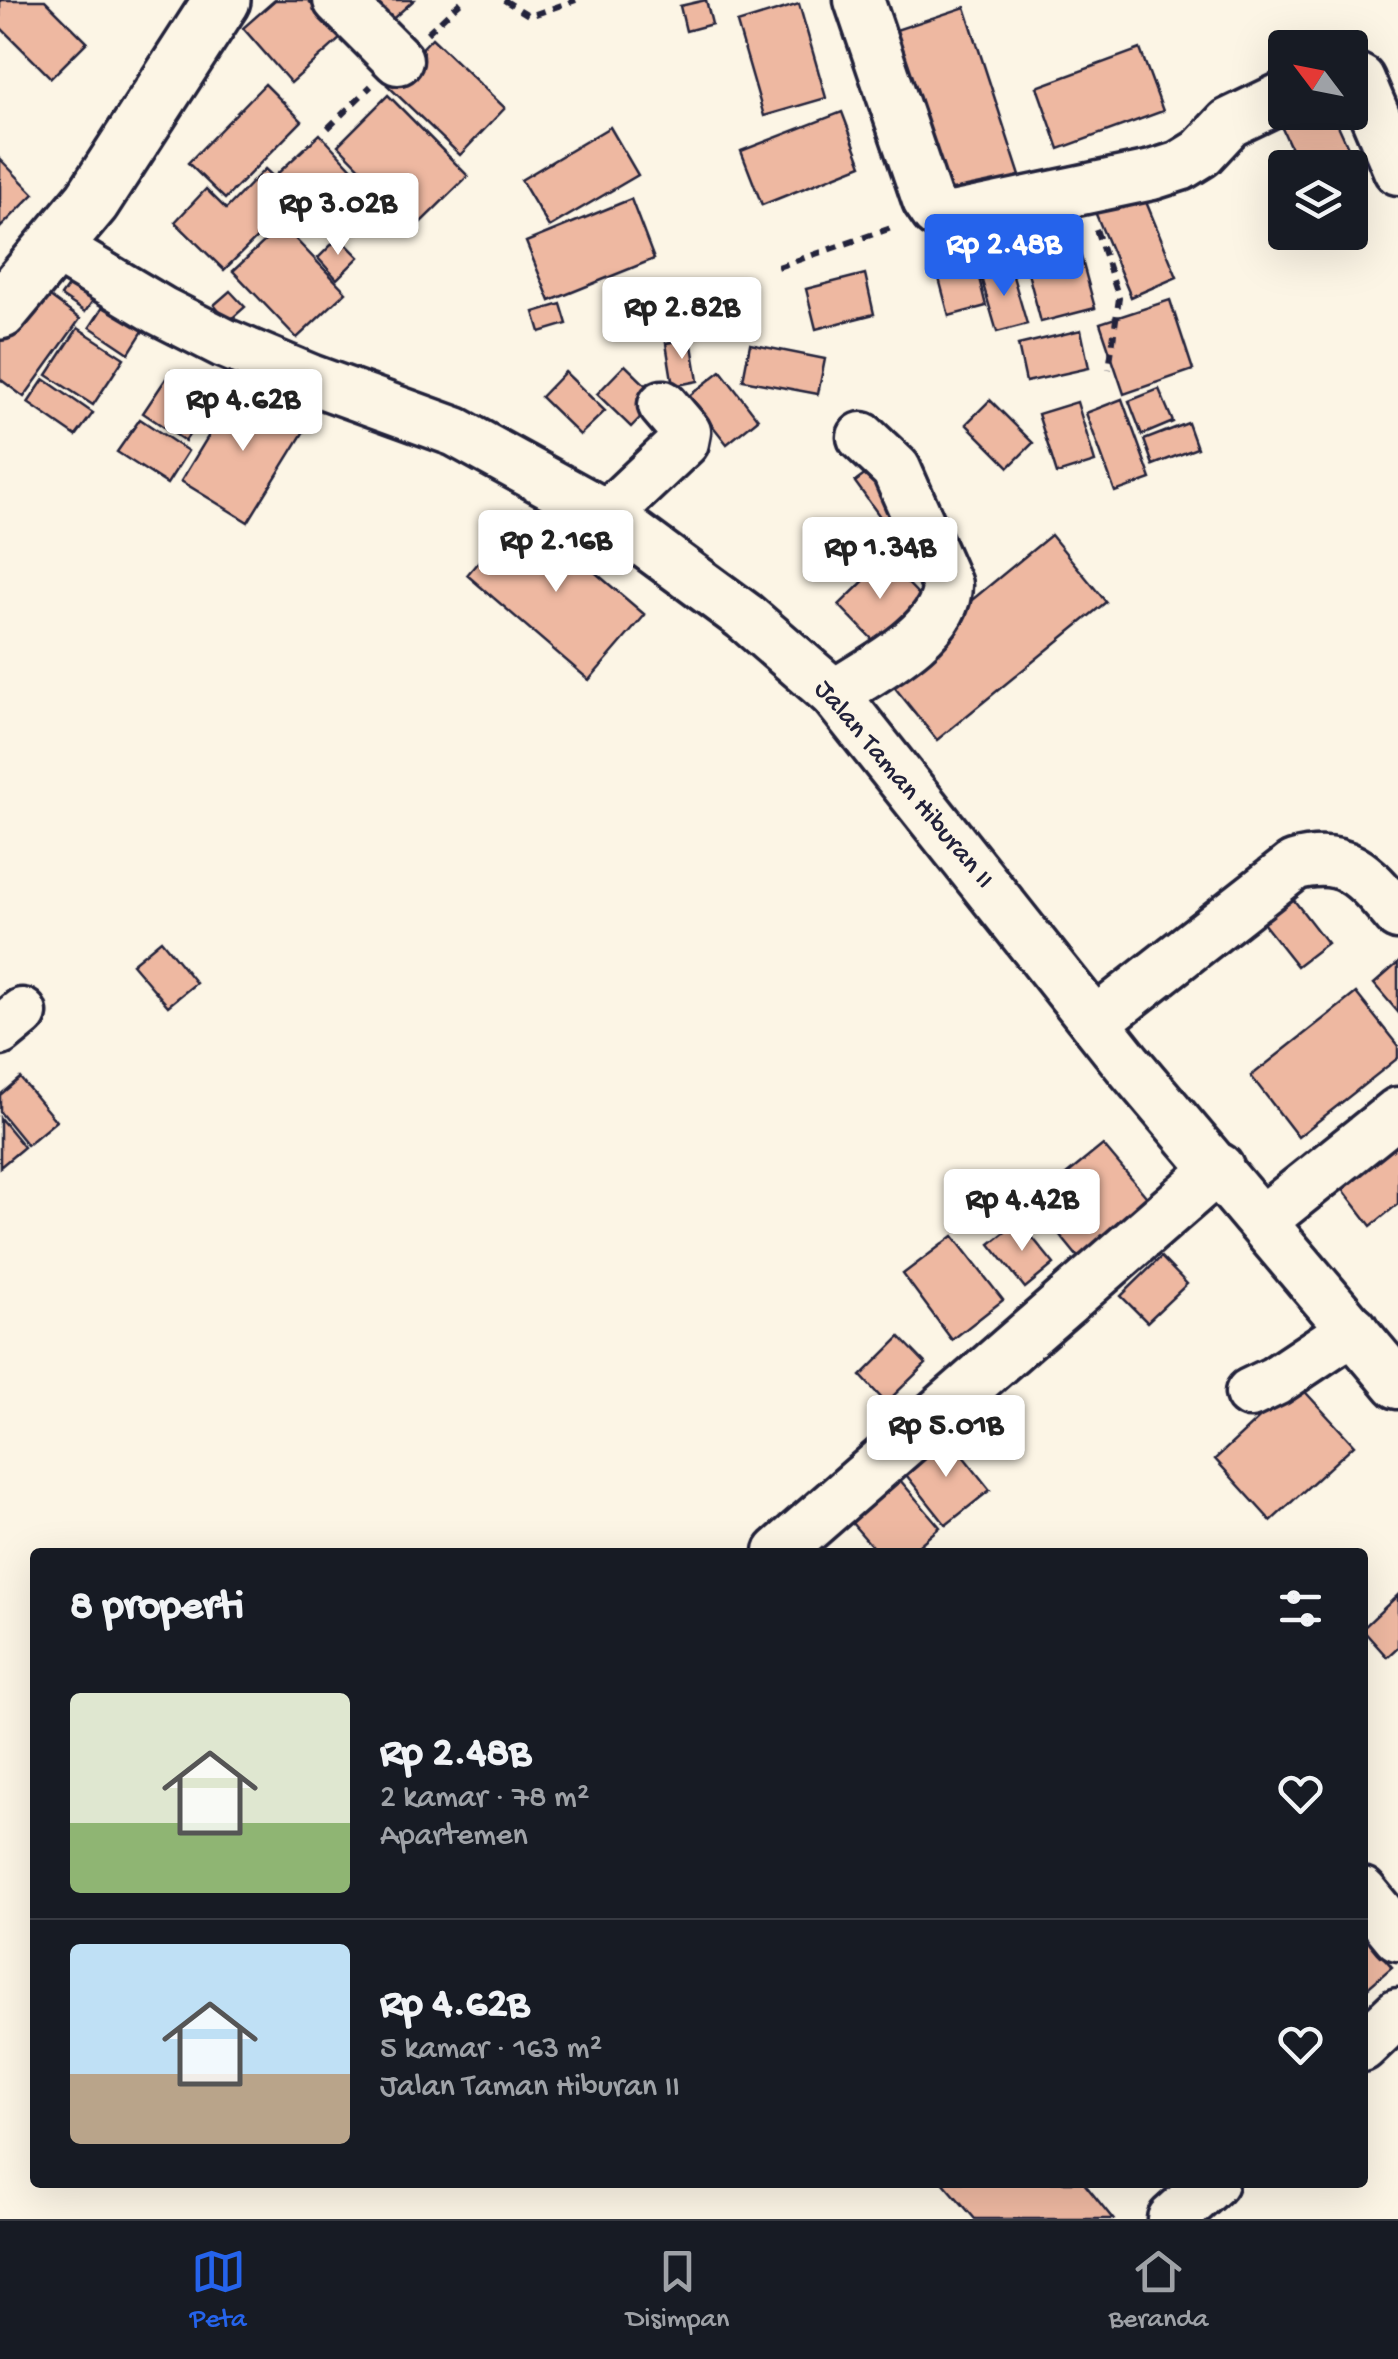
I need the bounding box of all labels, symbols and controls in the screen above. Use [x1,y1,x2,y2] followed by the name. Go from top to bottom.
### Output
[1268,30,1368,130] north arrow
[1268,30,1368,250] map controls
[1268,150,1368,250] button: layers
[235,173,441,258] pin: Rp 3.02B
[280,186,396,224] text: Rp 3.02B
[901,214,1107,299] pin: Rp 2.48B
[947,227,1061,265] text: Rp 2.48B
[579,277,785,362] pin: Rp 2.82B
[624,290,740,328] text: Rp 2.82B
[140,369,346,454] pin: Rp 4.62B
[186,382,300,420] text: Rp 4.62B
[453,510,659,595] pin: Rp 2.16B
[777,517,983,602] pin: Rp 1.34B
[500,523,612,561] text: Rp 2.16B
[824,530,936,568] text: Rp 1.34B
[806,674,1000,896] street label: Jalan Taman Hiburan II
[919,1169,1125,1254] pin: Rp 4.42B
[966,1182,1078,1220] text: Rp 4.42B
[843,1395,1049,1480] pin: Rp 5.01B
[889,1408,1003,1446] text: Rp 5.01B
[1273,1581,1328,1636] icon: filters
[70,1584,244,1633] text: 8 properti
[380,1731,531,1780] text: Rp 2.48B
[150,1733,270,1853] icon: home
[1273,1766,1328,1821] icon: heart
[380,1780,589,1818] text: 2 kamar · 78 m²
[380,1818,528,1856] text: Apartemen
[380,1982,529,2031] text: Rp 4.62B
[150,1984,270,2104] icon: home
[1273,2017,1328,2072] icon: heart
[380,2031,602,2069] text: 5 kamar · 163 m²
[380,2069,680,2107] text: Jalan Taman Hiburan II
[190,2244,247,2337] tab: Peta
[626,2244,729,2337] tab: Disimpan
[1109,2244,1208,2337] tab: Beranda

